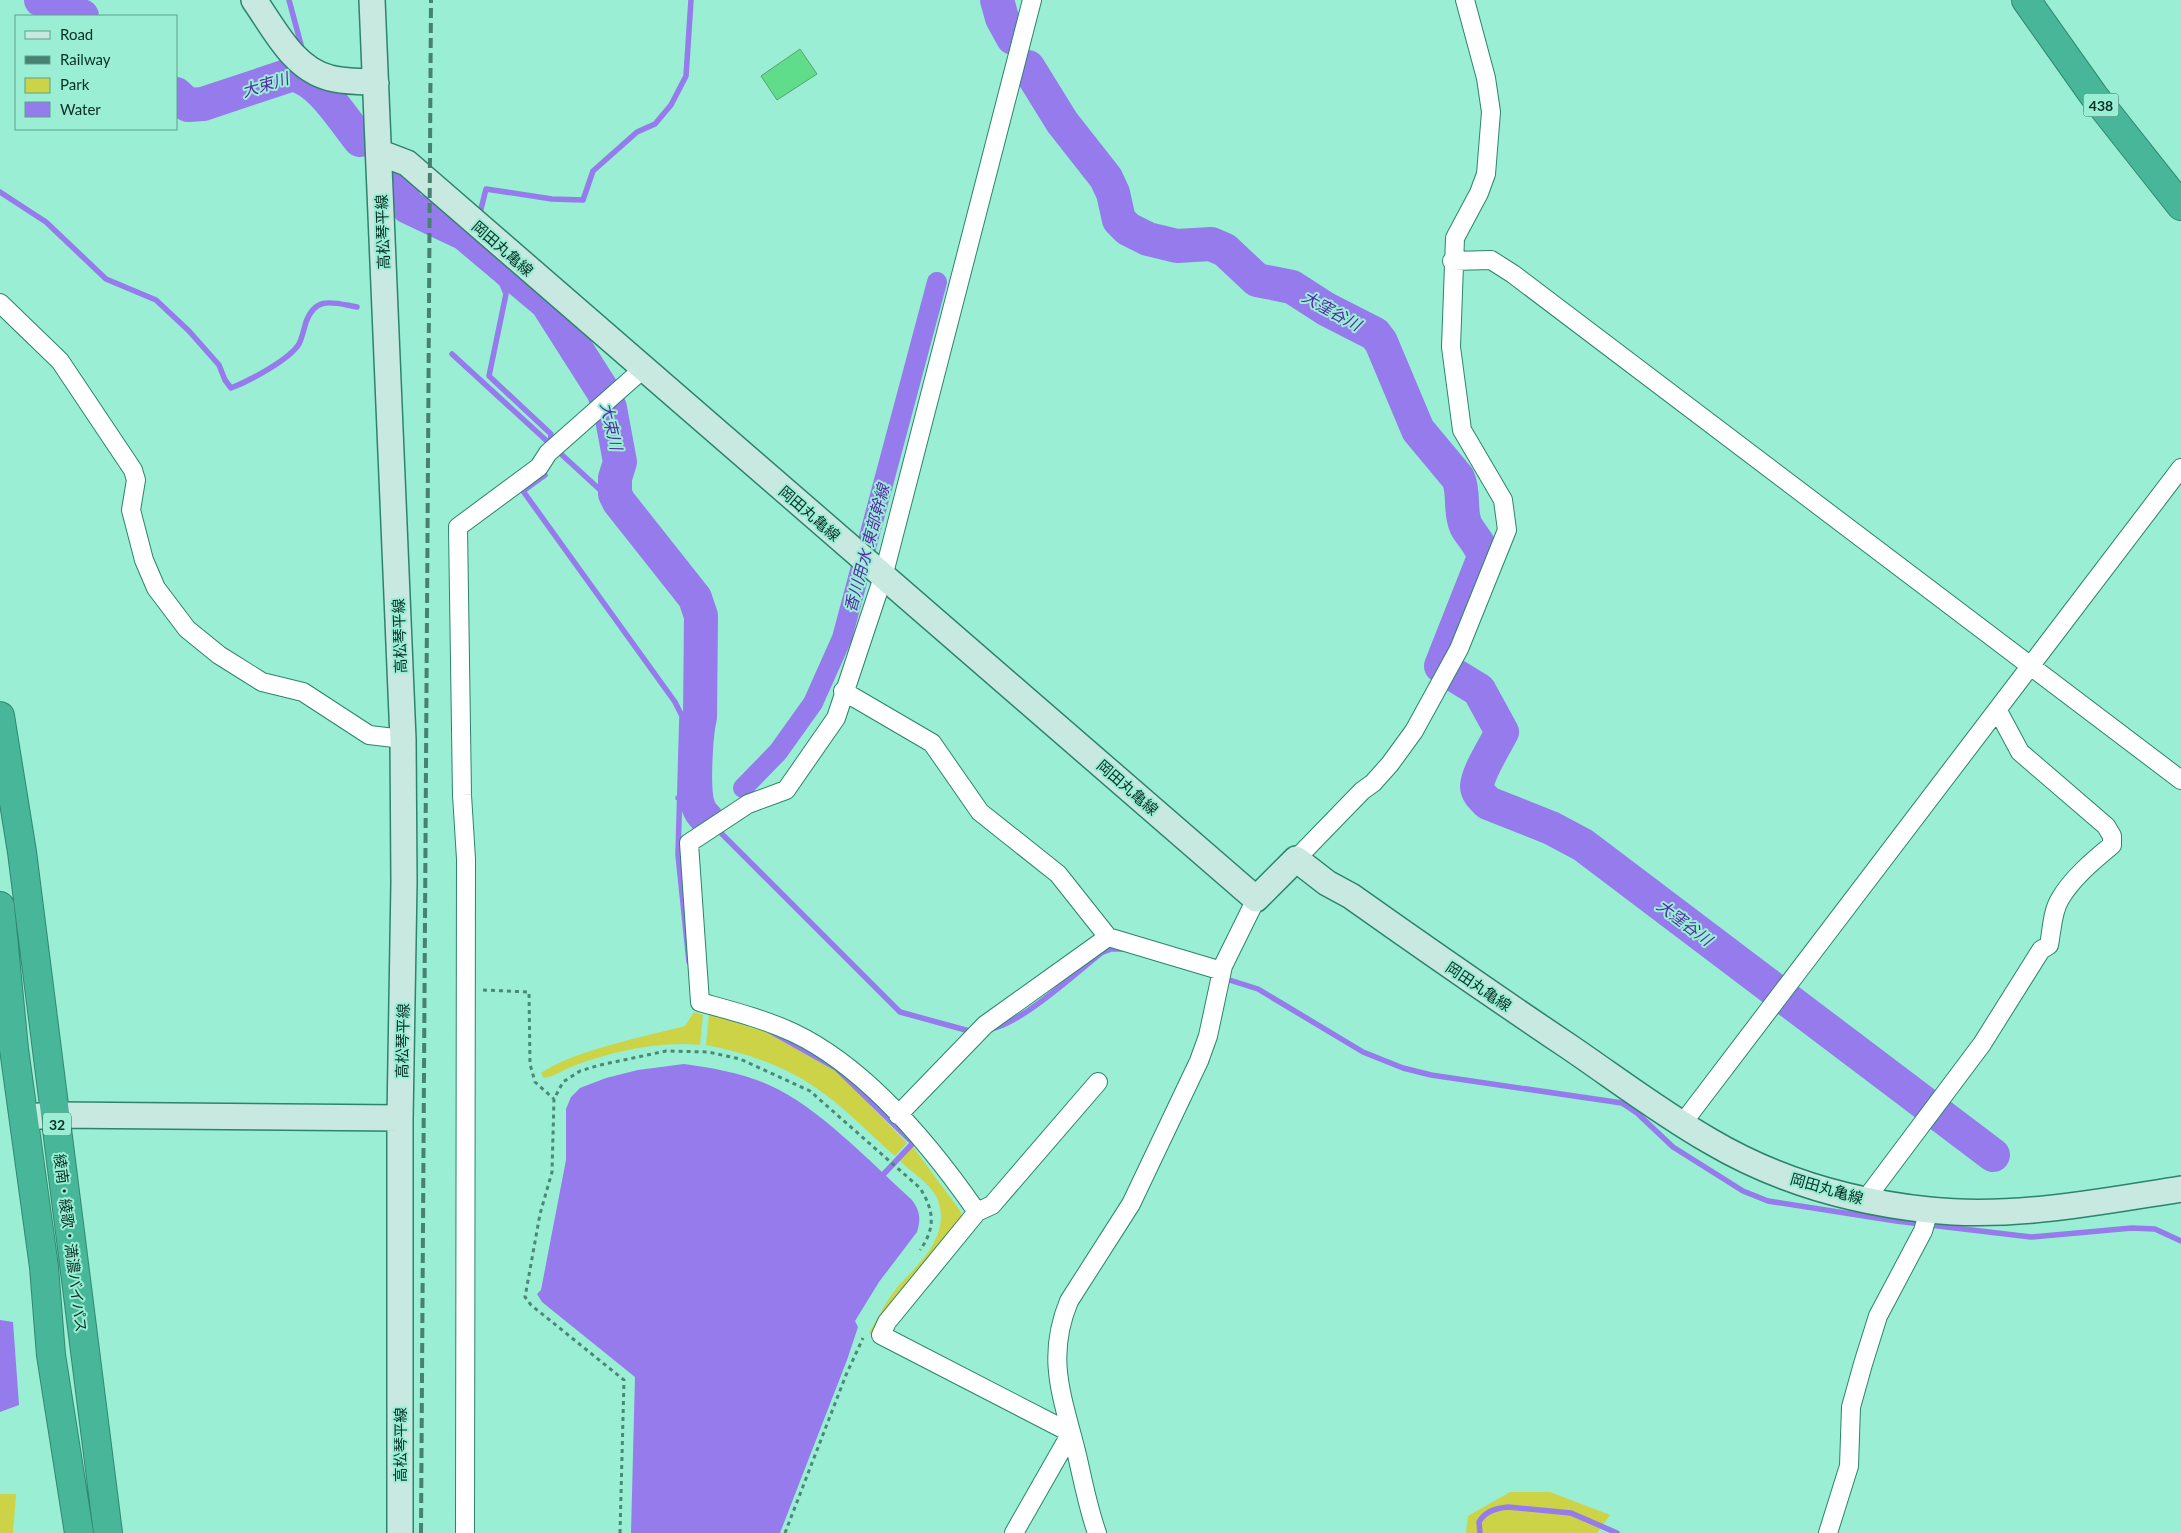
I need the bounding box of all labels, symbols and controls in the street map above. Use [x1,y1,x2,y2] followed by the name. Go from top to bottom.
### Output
[15,15,178,130] legend
[60,25,93,43] text: Road
[60,50,111,68] text: Railway
[239,67,293,100] water label: 大束川
[60,75,90,93] text: Park
[2084,94,2118,116] road number: 438
[60,100,101,118] text: Water
[372,194,392,270] street label: 高松琴平線
[469,217,537,279] street label: 岡田丸亀線
[1299,286,1366,335] water label: 大窪谷川
[597,400,627,453] water label: 大束川
[840,480,893,614] water label: 香川用水 東部幹線
[776,482,844,544] street label: 岡田丸亀線
[389,598,409,674] street label: 高松琴平線
[1094,756,1162,818] street label: 岡田丸亀線
[1654,895,1718,950] water label: 大窪谷川
[1443,958,1515,1014] street label: 岡田丸亀線
[392,1003,412,1079] street label: 高松琴平線
[43,1112,71,1136] road number: 32
[51,1153,91,1333] street label: 綾南・綾歌・満濃バイパス
[1788,1169,1866,1207] street label: 岡田丸亀線
[391,1407,409,1483] street label: 高松琴平線

